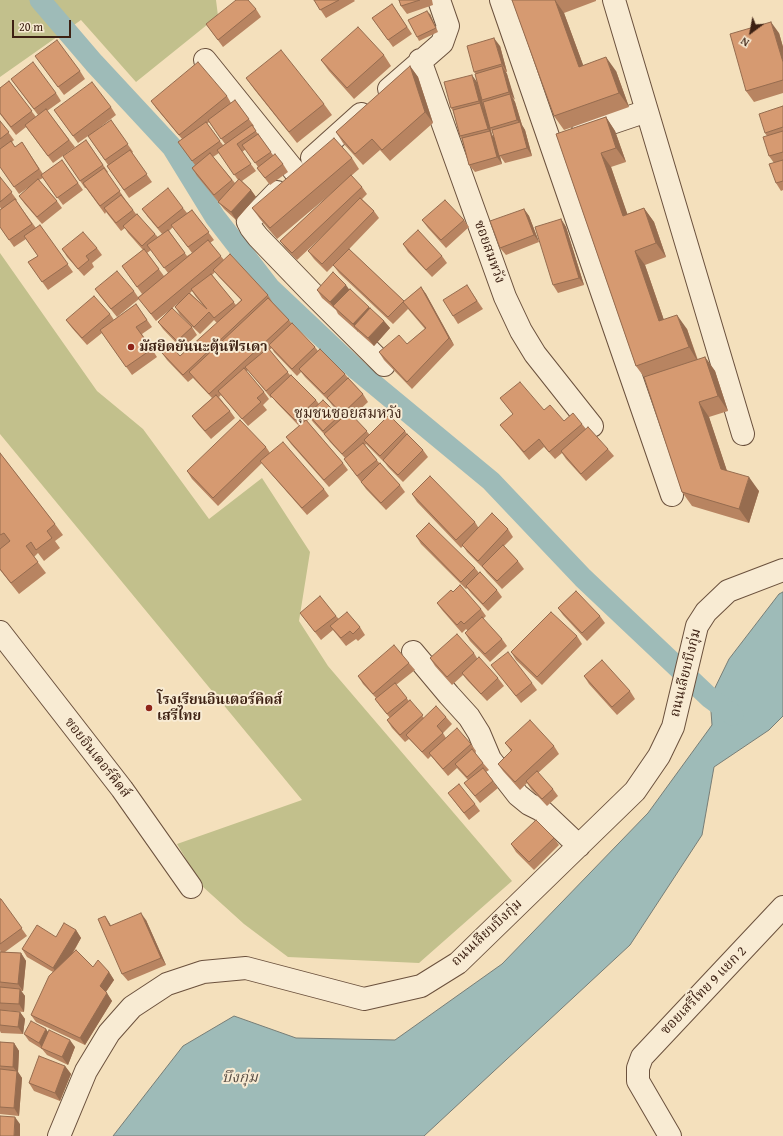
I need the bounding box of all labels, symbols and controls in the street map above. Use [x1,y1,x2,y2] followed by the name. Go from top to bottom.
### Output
[14,12,73,38] scale bar
[731,12,771,52] north arrow
[19,18,43,35] text: 20 m
[737,33,752,51] text: N
[470,218,508,286] street label: ซอยสมหวัง
[139,339,268,355] place label: มัสยิดยันนะตุ้นฟิรเดา
[126,342,136,352] marker: มัสยิดยันนะตุ้นฟิรเดา
[294,405,402,423] district label: ชุมชนซอยสมหวัง
[667,627,705,719] street label: ถนนเลียบบึงกุ่ม
[157,692,282,724] place label: โรงเรียนอินเตอร์คิดส์ เสรีไทย
[144,703,154,713] marker: โรงเรียนอินเตอร์คิดส์ เสรีไทย
[60,714,134,802] street label: ซอยอินเตอร์คิดส์
[448,896,526,970] street label: ถนนเลียบบึงกุ่ม
[658,943,750,1039] street label: ซอยเสรีไทย 9 แยก 2
[222,1069,258,1087] water label: บึงกุ่ม

